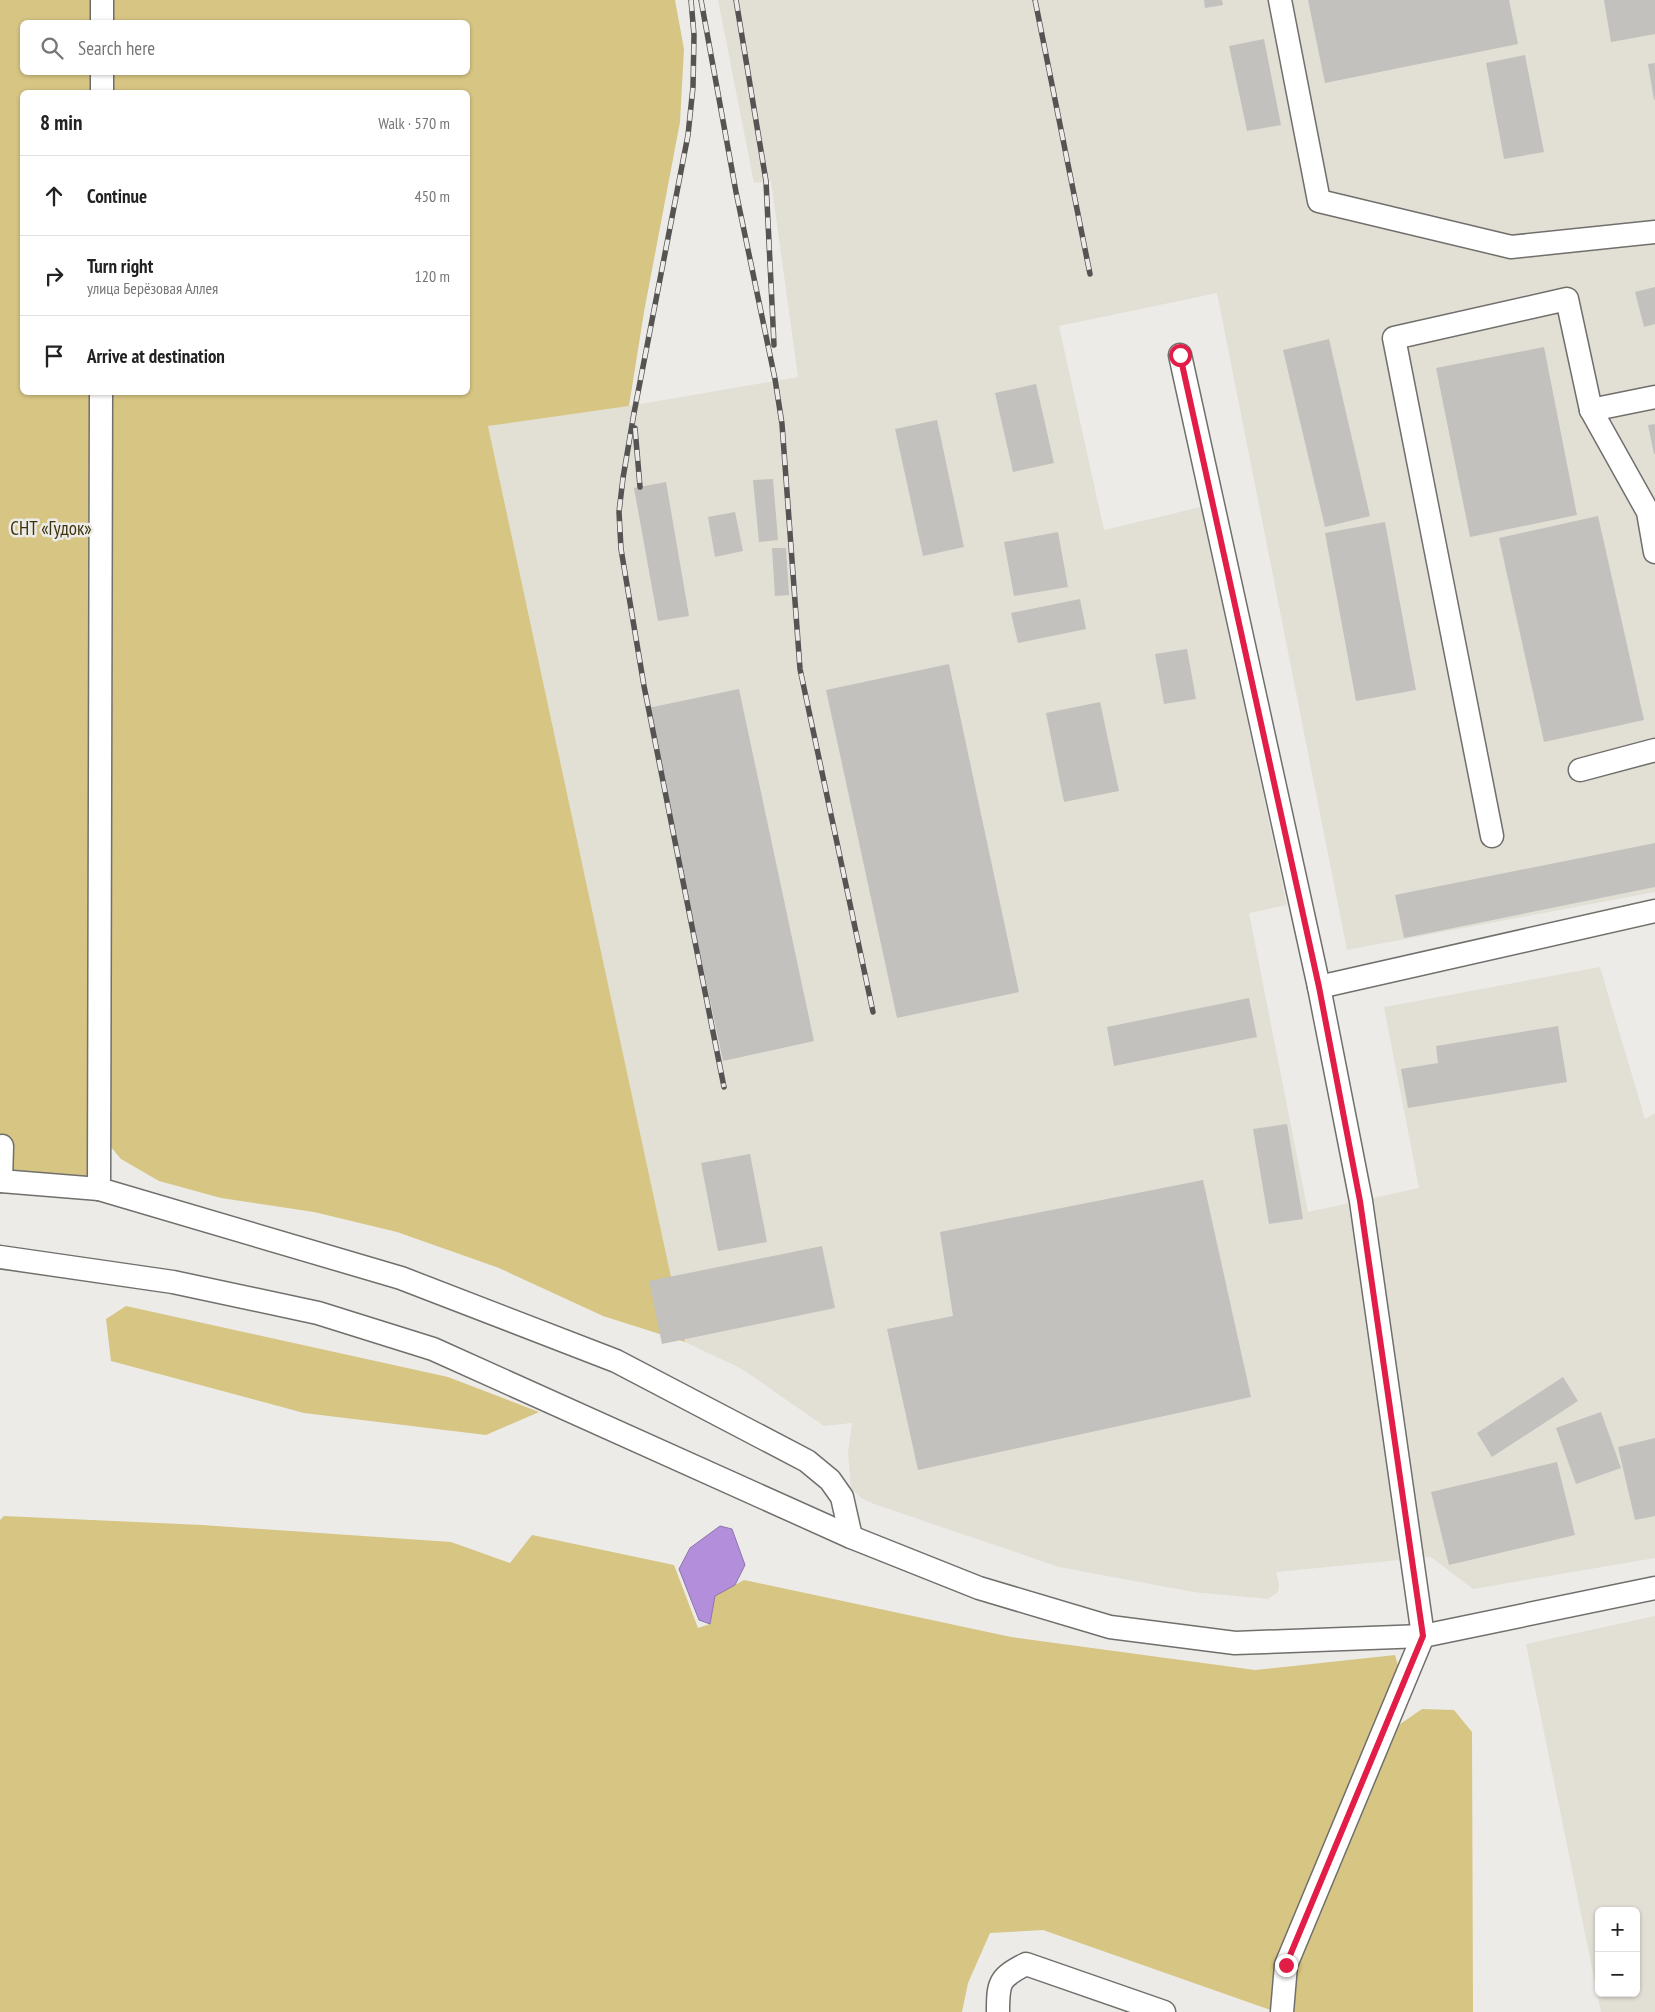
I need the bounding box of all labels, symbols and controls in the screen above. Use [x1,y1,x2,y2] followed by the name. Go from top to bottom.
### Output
[20,20,470,75] search box
[38,34,66,62] icon: search
[78,36,155,60] text: Search here
[40,109,82,136] text: 8 min
[378,113,450,133] text: Walk · 570 m
[40,182,68,210] icon: ahead
[87,184,147,208] text: Continue
[415,186,450,206] text: 450 m
[87,254,153,278] text: Turn right
[40,262,68,290] icon: right
[415,266,450,286] text: 120 m
[87,278,218,298] text: улица Берёзовая Аллея
[40,342,68,370] icon: arrive
[87,344,225,368] text: Arrive at destination
[1169,344,1192,367] route start
[10,516,92,540] park label: СНТ «Гудок»
[1595,1907,1640,1997] map controls
[1595,1907,1640,1952] button: +
[1595,1952,1640,1997] button: −
[1275,1954,1298,1977] route end

